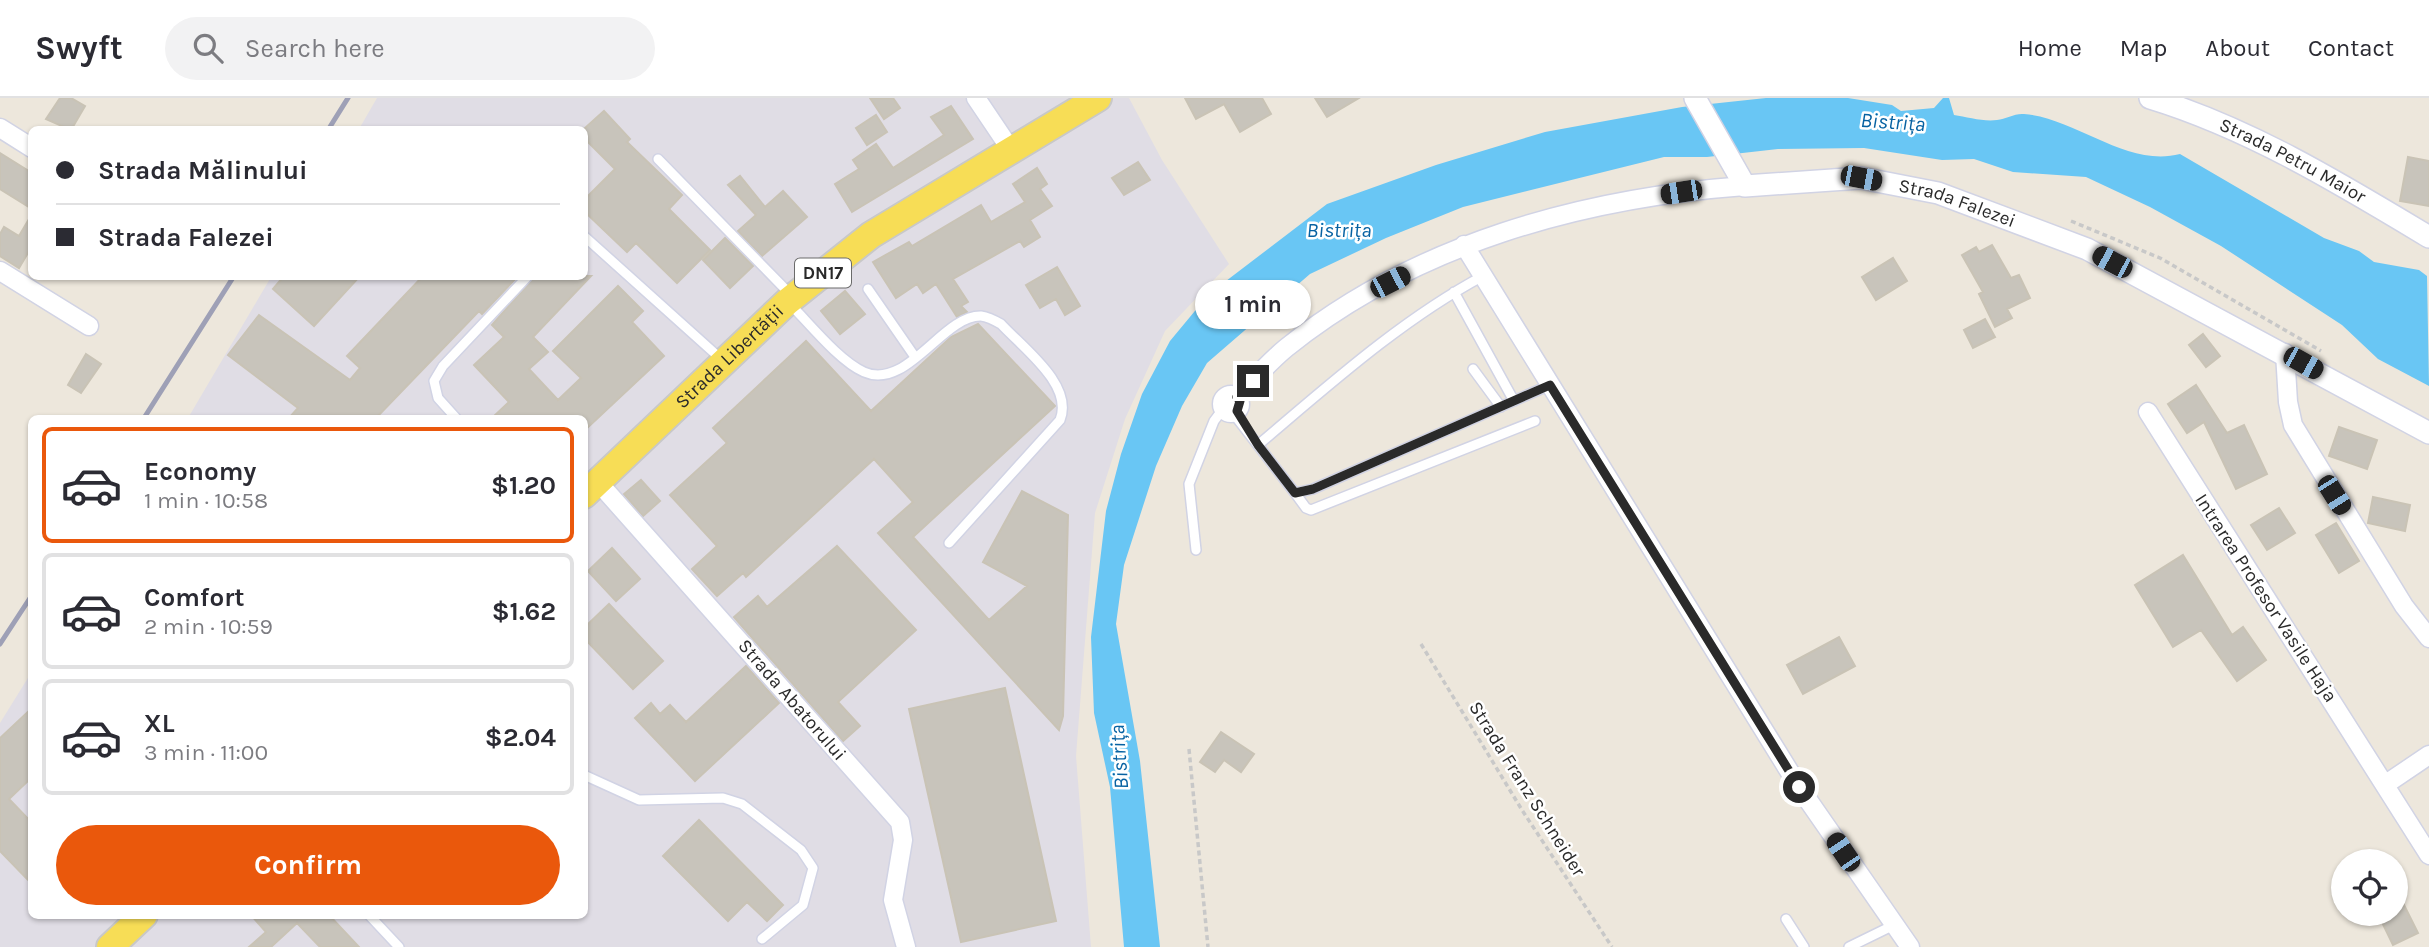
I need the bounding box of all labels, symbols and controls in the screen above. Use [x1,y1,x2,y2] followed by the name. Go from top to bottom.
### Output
[165,17,655,80] search box
[35,29,123,67] text: Swyft
[189,29,227,67] icon: search
[245,33,385,64] text: Search here
[2018,34,2082,62] text: Home
[2120,34,2167,62] text: Map
[2205,34,2270,62] text: About
[2308,34,2394,62] text: Contact
[1860,108,1926,136] water label: Bistrița
[2216,114,2370,208] street label: Strada Petru Maior
[98,155,308,186] text: Strada Mălinului
[1839,164,1884,192] car
[1897,175,2019,232] street label: Strada Falezei
[1659,178,1704,206] car
[1307,218,1371,242] water label: Bistrița
[98,222,274,253] text: Strada Falezei
[2089,243,2136,281] car
[795,258,851,288] road number: DN17
[1367,263,1414,301] car
[1195,280,1311,328] callout: 1 min
[1224,291,1282,318] text: 1 min
[671,300,788,413] street label: Strada Libertății
[2280,344,2327,382] car
[1237,365,1269,397] route end
[60,454,123,517] icon: car
[144,456,256,487] text: Economy
[491,470,556,501] text: $1.20
[2314,472,2355,518] car
[144,487,268,514] text: 1 min · 10:58
[2190,490,2342,706] street label: Intrarea Profesor Vasile Haja
[60,580,123,643] icon: car
[144,582,245,613] text: Comfort
[492,596,556,627] text: $1.62
[144,613,273,640] text: 2 min · 10:59
[733,635,851,765] street label: Strada Abatorului
[1464,698,1590,881] street label: Strada Franz Schneider
[60,706,123,769] icon: car
[144,708,175,739] text: XL
[485,722,556,753] text: $2.04
[1105,724,1133,790] water label: Bistrița
[144,739,268,766] text: 3 min · 11:00
[1783,771,1815,803] route start
[56,825,560,905] button: Confirm
[1823,829,1864,875] car
[2331,849,2408,926] map controls
[2331,849,2408,926] button: locate

